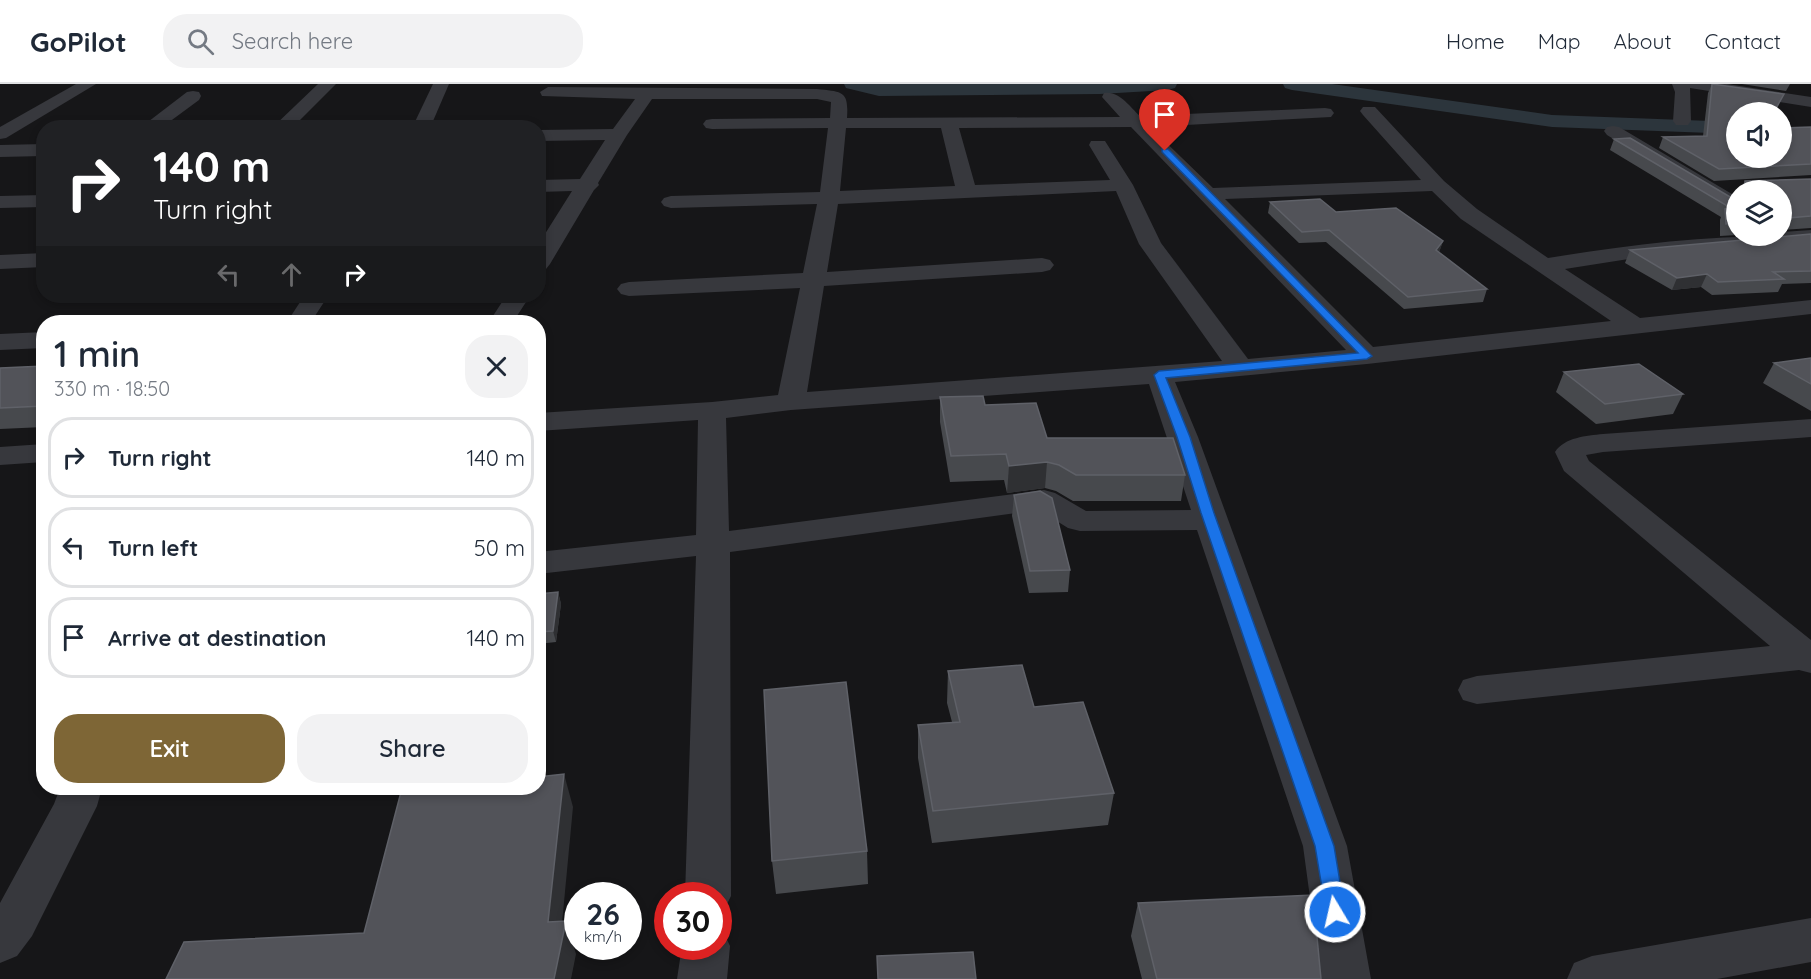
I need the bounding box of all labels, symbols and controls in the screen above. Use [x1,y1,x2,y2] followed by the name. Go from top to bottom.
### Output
[163,14,583,68] search box
[30,24,127,59] text: GoPilot
[184,25,217,58] icon: search
[232,27,353,55] text: Search here
[1446,28,1505,54] text: Home
[1538,28,1581,54] text: Map
[1614,28,1672,54] text: About
[1705,28,1781,54] text: Contact
[1139,89,1190,151] pin
[1148,98,1181,131] icon: arrive
[1726,102,1792,246] map controls
[1726,102,1792,168] button: sound
[153,140,270,193] text: 140 m
[54,144,132,222] icon: right
[1726,180,1792,246] button: layers
[153,192,272,226] text: Turn right
[212,258,245,291] icon: left
[275,258,308,291] icon: ahead
[338,258,371,291] icon: right
[54,331,140,376] text: 1 min
[465,335,528,398] button: close
[54,376,170,401] text: 330 m · 18:50
[57,441,90,474] icon: right
[108,444,212,472] text: Turn right
[466,444,525,472] text: 140 m
[57,531,90,564] icon: left
[108,534,198,562] text: Turn left
[474,534,525,562] text: 50 m
[57,621,90,654] icon: arrive
[108,624,326,652] text: Arrive at destination
[466,624,525,652] text: 140 m
[54,714,285,783] button: Exit
[297,714,528,783] button: Share
[1303,880,1367,944] position arrow
[654,882,732,960] speed limit sign: 30
[586,895,620,933] text: 26
[584,927,622,946] text: km/h

